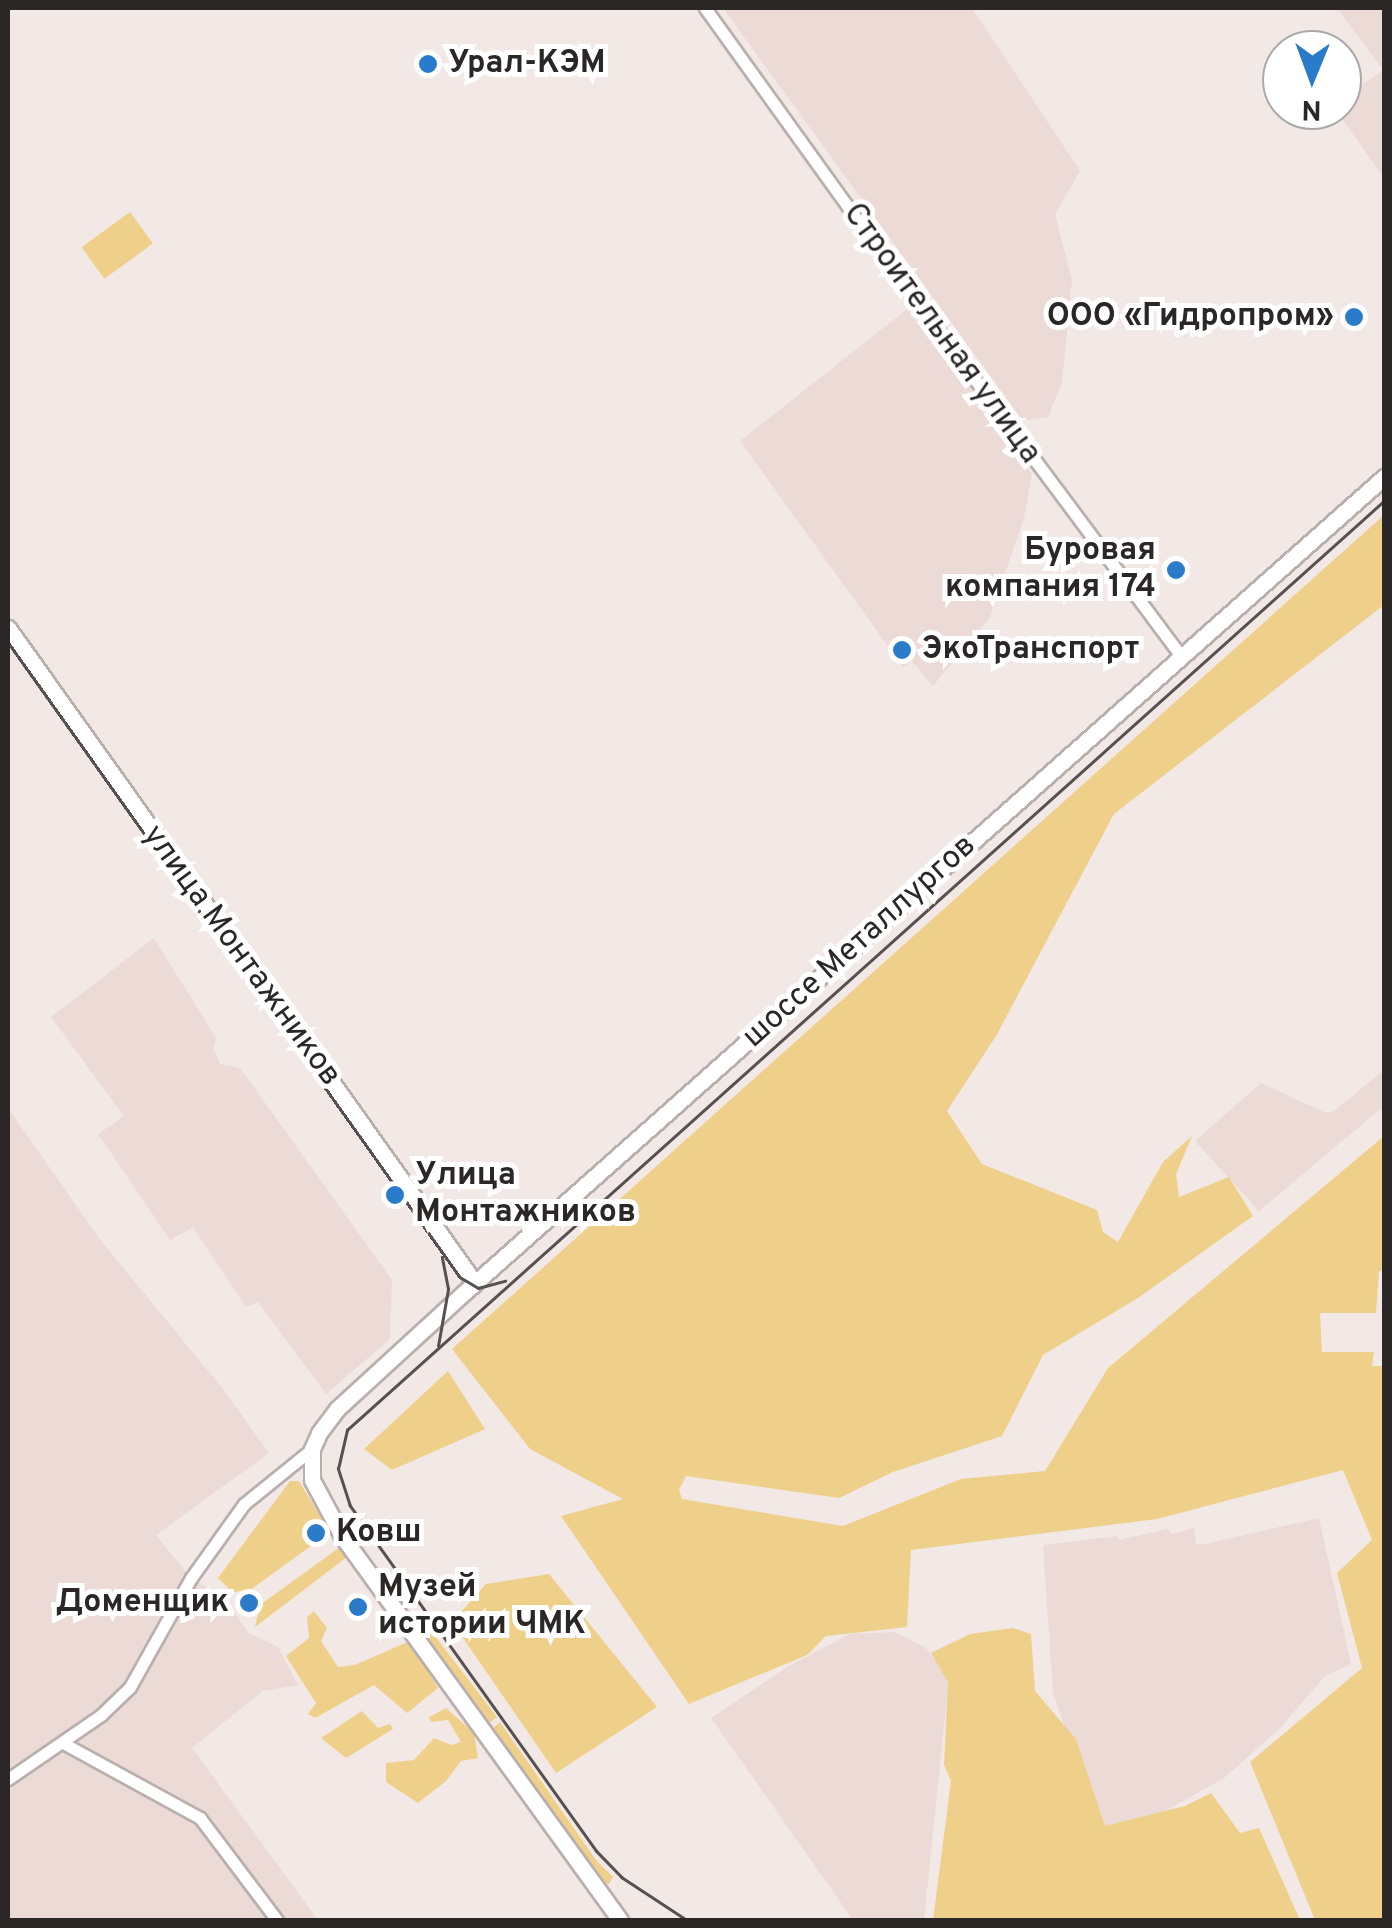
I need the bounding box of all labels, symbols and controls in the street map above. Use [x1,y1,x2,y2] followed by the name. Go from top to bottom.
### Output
[1262,30,1362,130] north arrow
[448,45,606,83] place label: Урал-КЭМ
[417,53,439,75] marker: Урал-КЭМ
[1301,90,1322,126] text: N
[834,196,1048,472] street label: Строительная улица
[1047,298,1334,336] place label: ООО «Гидропром»
[1343,306,1365,328] marker: ООО «Гидропром»
[945,533,1156,608] place label: Буровая компания 174
[1165,559,1187,581] marker: Буровая компания 174
[922,631,1139,669] place label: ЭкоТранспорт
[891,639,913,661] marker: ЭкоТранспорт
[133,818,349,1094] street label: улица Монтажников
[735,827,985,1057] street label: шоссе Металлургов
[415,1158,636,1233] place label: Улица Монтажников
[384,1184,406,1206] marker: Улица Монтажников
[336,1514,422,1552] place label: Ковш
[305,1522,327,1544] marker: Ковш
[378,1570,586,1645] place label: Музей истории ЧМК
[56,1584,229,1622] place label: Доменщик
[238,1592,260,1614] marker: Доменщик
[347,1596,369,1618] marker: Музей истории ЧМК

